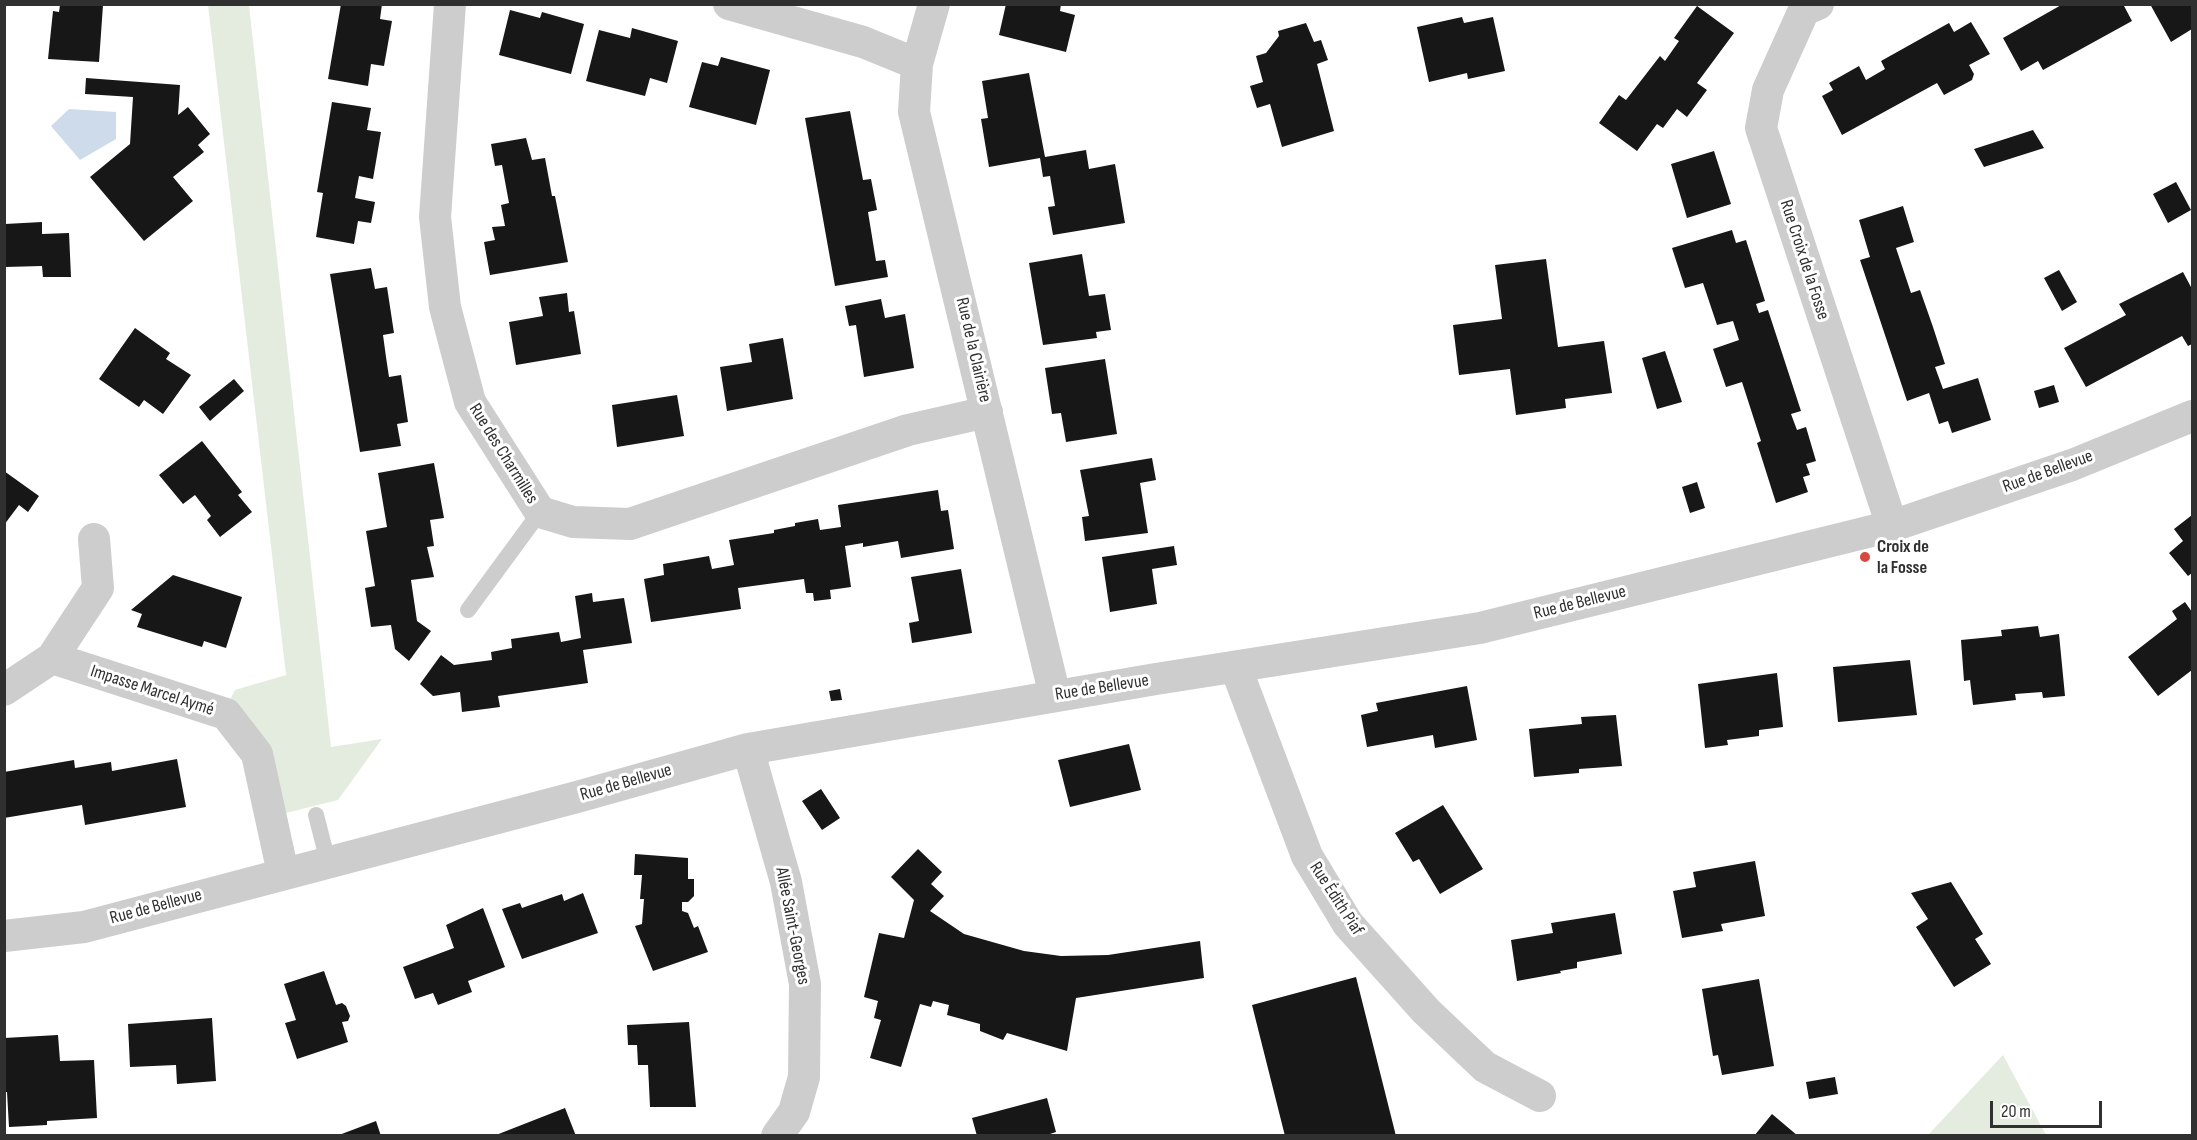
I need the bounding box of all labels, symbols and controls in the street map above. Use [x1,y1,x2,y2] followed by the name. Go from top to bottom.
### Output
[1774,197,1834,323] street label: Rue Croix de la Fosse
[950,295,996,405] street label: Rue de la Clairière
[464,400,542,508] street label: Rue des Charmilles
[2000,446,2096,498] street label: Rue de Bellevue
[1877,536,1929,578] place label: Croix de la Fosse
[1858,550,1872,564] marker: Croix de la Fosse
[1532,581,1628,625] street label: Rue de Bellevue
[87,661,217,721] street label: Impasse Marcel Aymé
[1054,670,1150,706] street label: Rue de Bellevue
[578,760,674,806] street label: Rue de Bellevue
[1304,858,1368,940] street label: Rue Édith Piaf
[770,865,814,987] street label: Allée Saint-Georges
[108,884,204,930] street label: Rue de Bellevue
[1993,1089,2106,1127] scale bar
[2001,1101,2031,1122] text: 20 m

